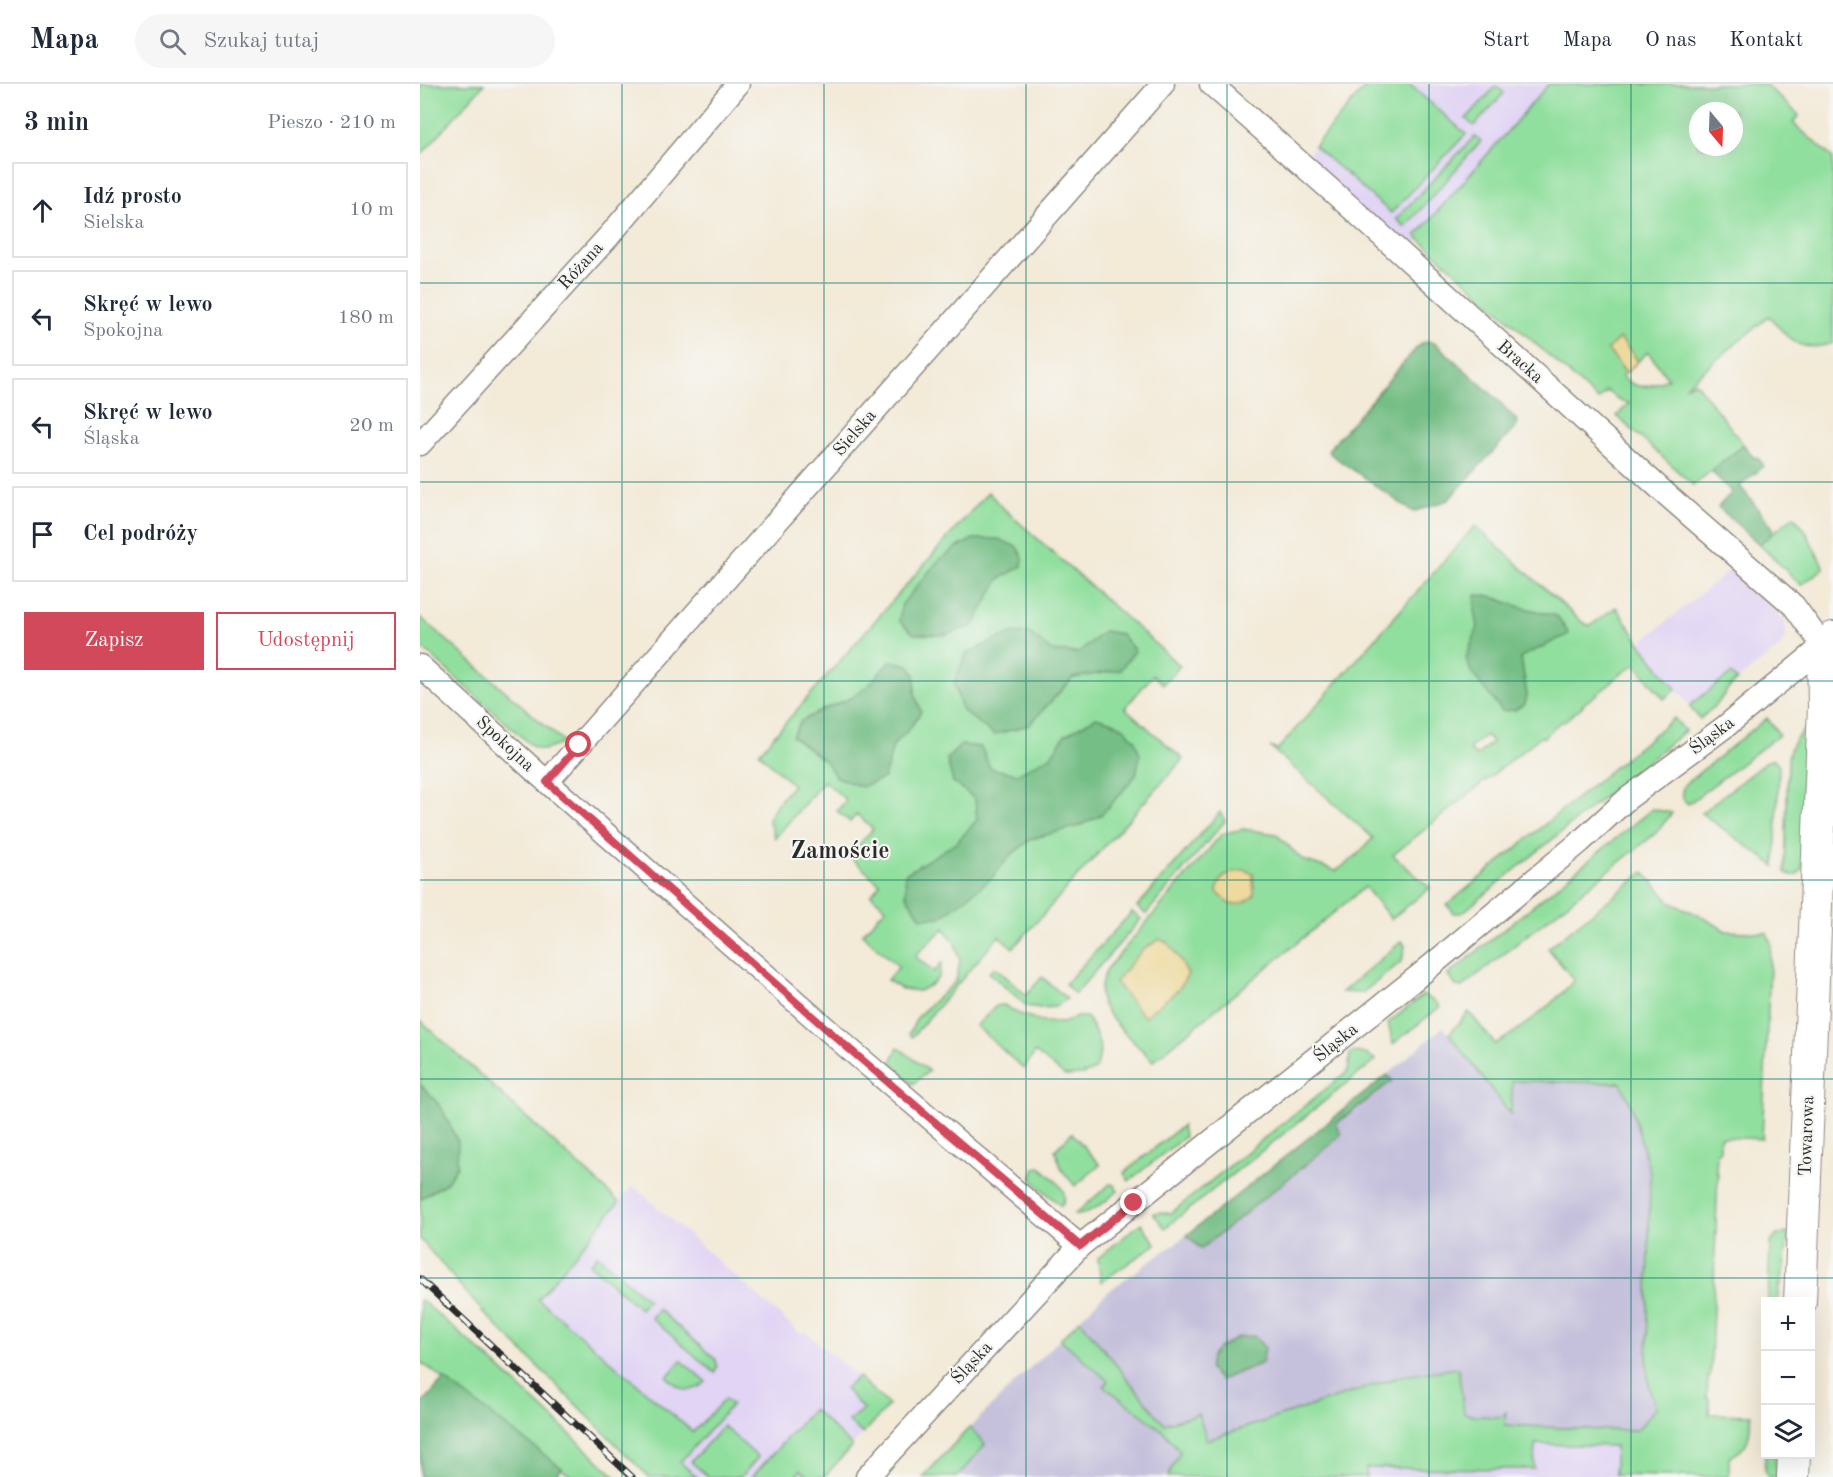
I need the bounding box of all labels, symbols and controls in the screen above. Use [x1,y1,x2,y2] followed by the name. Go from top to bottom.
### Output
[135,14,555,68] search box
[156,25,189,58] icon: search
[30,27,99,55] text: Mapa
[204,30,319,52] text: Szukaj tutaj
[1483,30,1530,51] text: Start
[1563,30,1612,51] text: Mapa
[1645,30,1696,51] text: O nas
[1729,30,1803,51] text: Kontakt
[1689,102,1743,156] north arrow
[24,110,89,136] text: 3 min
[267,113,396,133] text: Pieszo · 210 m
[83,186,182,208] text: Idź prosto
[26,194,59,227] icon: ahead
[349,200,394,220] text: 10 m
[83,213,144,233] text: Sielska
[555,239,607,293] street label: Różana
[83,294,213,316] text: Skręć w lewo
[26,302,59,335] icon: left
[338,308,394,328] text: 180 m
[83,321,163,341] text: Spokojna
[1494,337,1546,387] street label: Bracka
[83,402,213,424] text: Skręć w lewo
[830,406,880,460] street label: Sielska
[26,410,59,443] icon: left
[349,416,394,436] text: 20 m
[83,429,140,449] text: Śląska
[26,518,59,551] icon: arrive
[83,523,198,545] text: Cel podróży
[24,612,204,670] button: Zapisz
[216,612,396,670] button: Udostępnij
[1683,709,1738,759] street label: Śląska
[473,713,538,775] street label: Spokojna
[565,731,591,757] route start
[790,840,890,864] district label: Zamoście
[1307,1016,1362,1066] street label: Śląska
[1797,1095,1817,1177] street label: Towarowa
[1120,1189,1146,1215] route end
[1761,1297,1815,1459] map controls
[1761,1297,1815,1351] button: +
[944,1335,996,1388] street label: Śląska
[1761,1351,1815,1405] button: −
[1761,1405,1815,1459] button: layers

